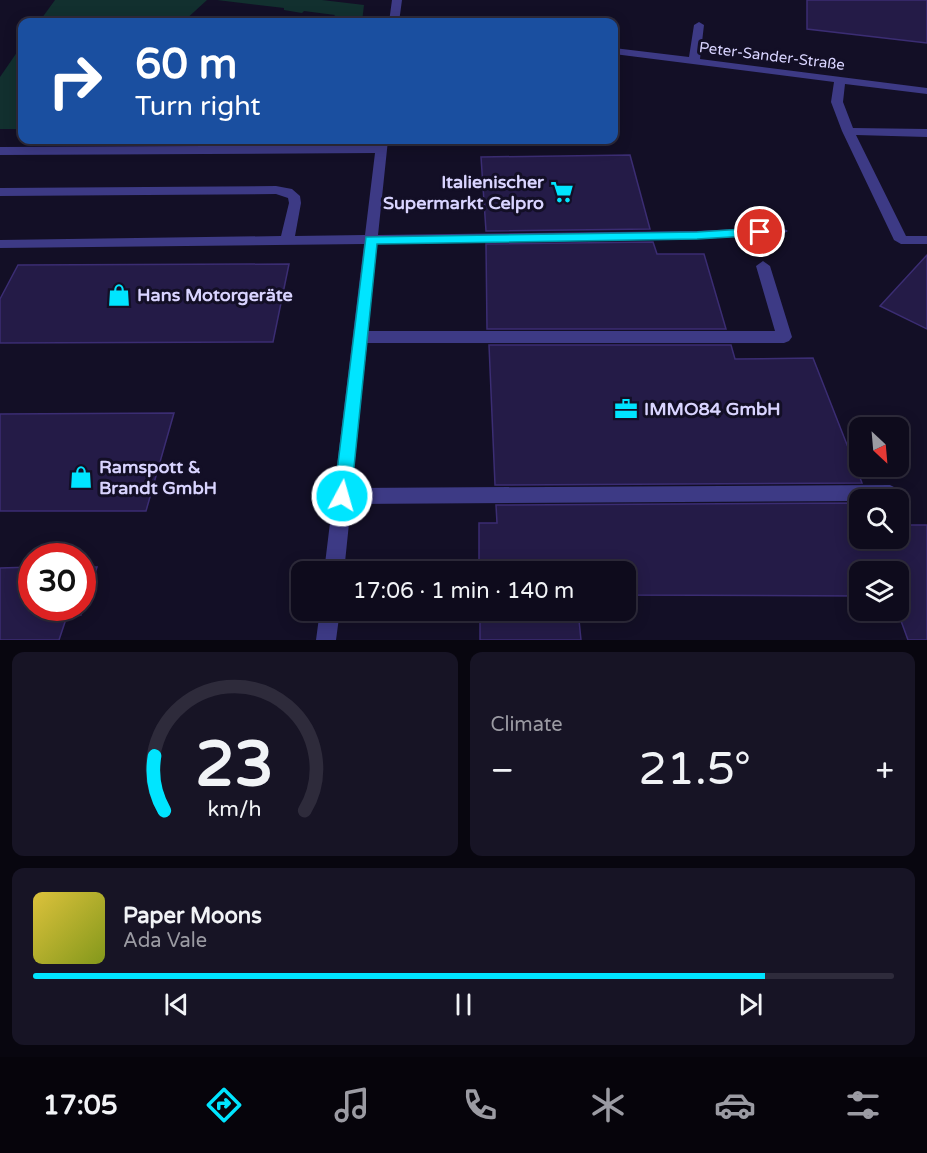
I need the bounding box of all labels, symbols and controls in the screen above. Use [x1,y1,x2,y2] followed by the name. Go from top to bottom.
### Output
[698,38,846,74] street label: Peter-Sander-Straße
[135,39,237,90] text: 60 m
[36,42,114,120] icon: right
[135,90,261,123] text: Turn right
[383,171,545,214] place label: Italienischer Supermarkt Celpro
[549,179,575,205] supermarket icon: Italienischer Supermarkt Celpro
[734,206,785,257] pin
[743,215,776,248] icon: arrive
[106,282,132,308] shop icon: Hans Motorgeräte
[137,284,293,306] place label: Hans Motorgeräte
[613,396,639,422] office icon: IMMO84 GmbH
[644,398,781,420] place label: IMMO84 GmbH
[849,417,909,477] north arrow
[849,417,909,621] map controls
[99,456,217,499] place label: Ramspott & Brandt GmbH
[68,464,94,490] shop icon: Ramspott & Brandt GmbH
[310,464,374,528] position arrow
[849,489,909,549] button: search
[18,543,96,621] speed limit sign: 30
[849,561,909,621] button: layers
[353,578,574,604] text: 17:06 · 1 min · 140 m
[491,713,563,737] text: Climate
[196,728,274,803] text: 23
[638,743,751,797] text: 21.5°
[491,751,514,790] text: −
[875,751,894,790] text: +
[208,796,262,822] text: km/h
[123,903,262,929] text: Paper Moons
[123,929,207,953] text: Ada Vale
[160,988,193,1021] icon: previous
[447,988,480,1021] icon: pause
[734,988,767,1021] icon: next
[203,1084,245,1126] icon: directions
[331,1084,373,1126] icon: music
[459,1084,501,1126] icon: phone
[587,1084,629,1126] icon: climate
[714,1084,756,1126] icon: car
[842,1084,884,1126] icon: filters
[43,1089,118,1122] text: 17:05

